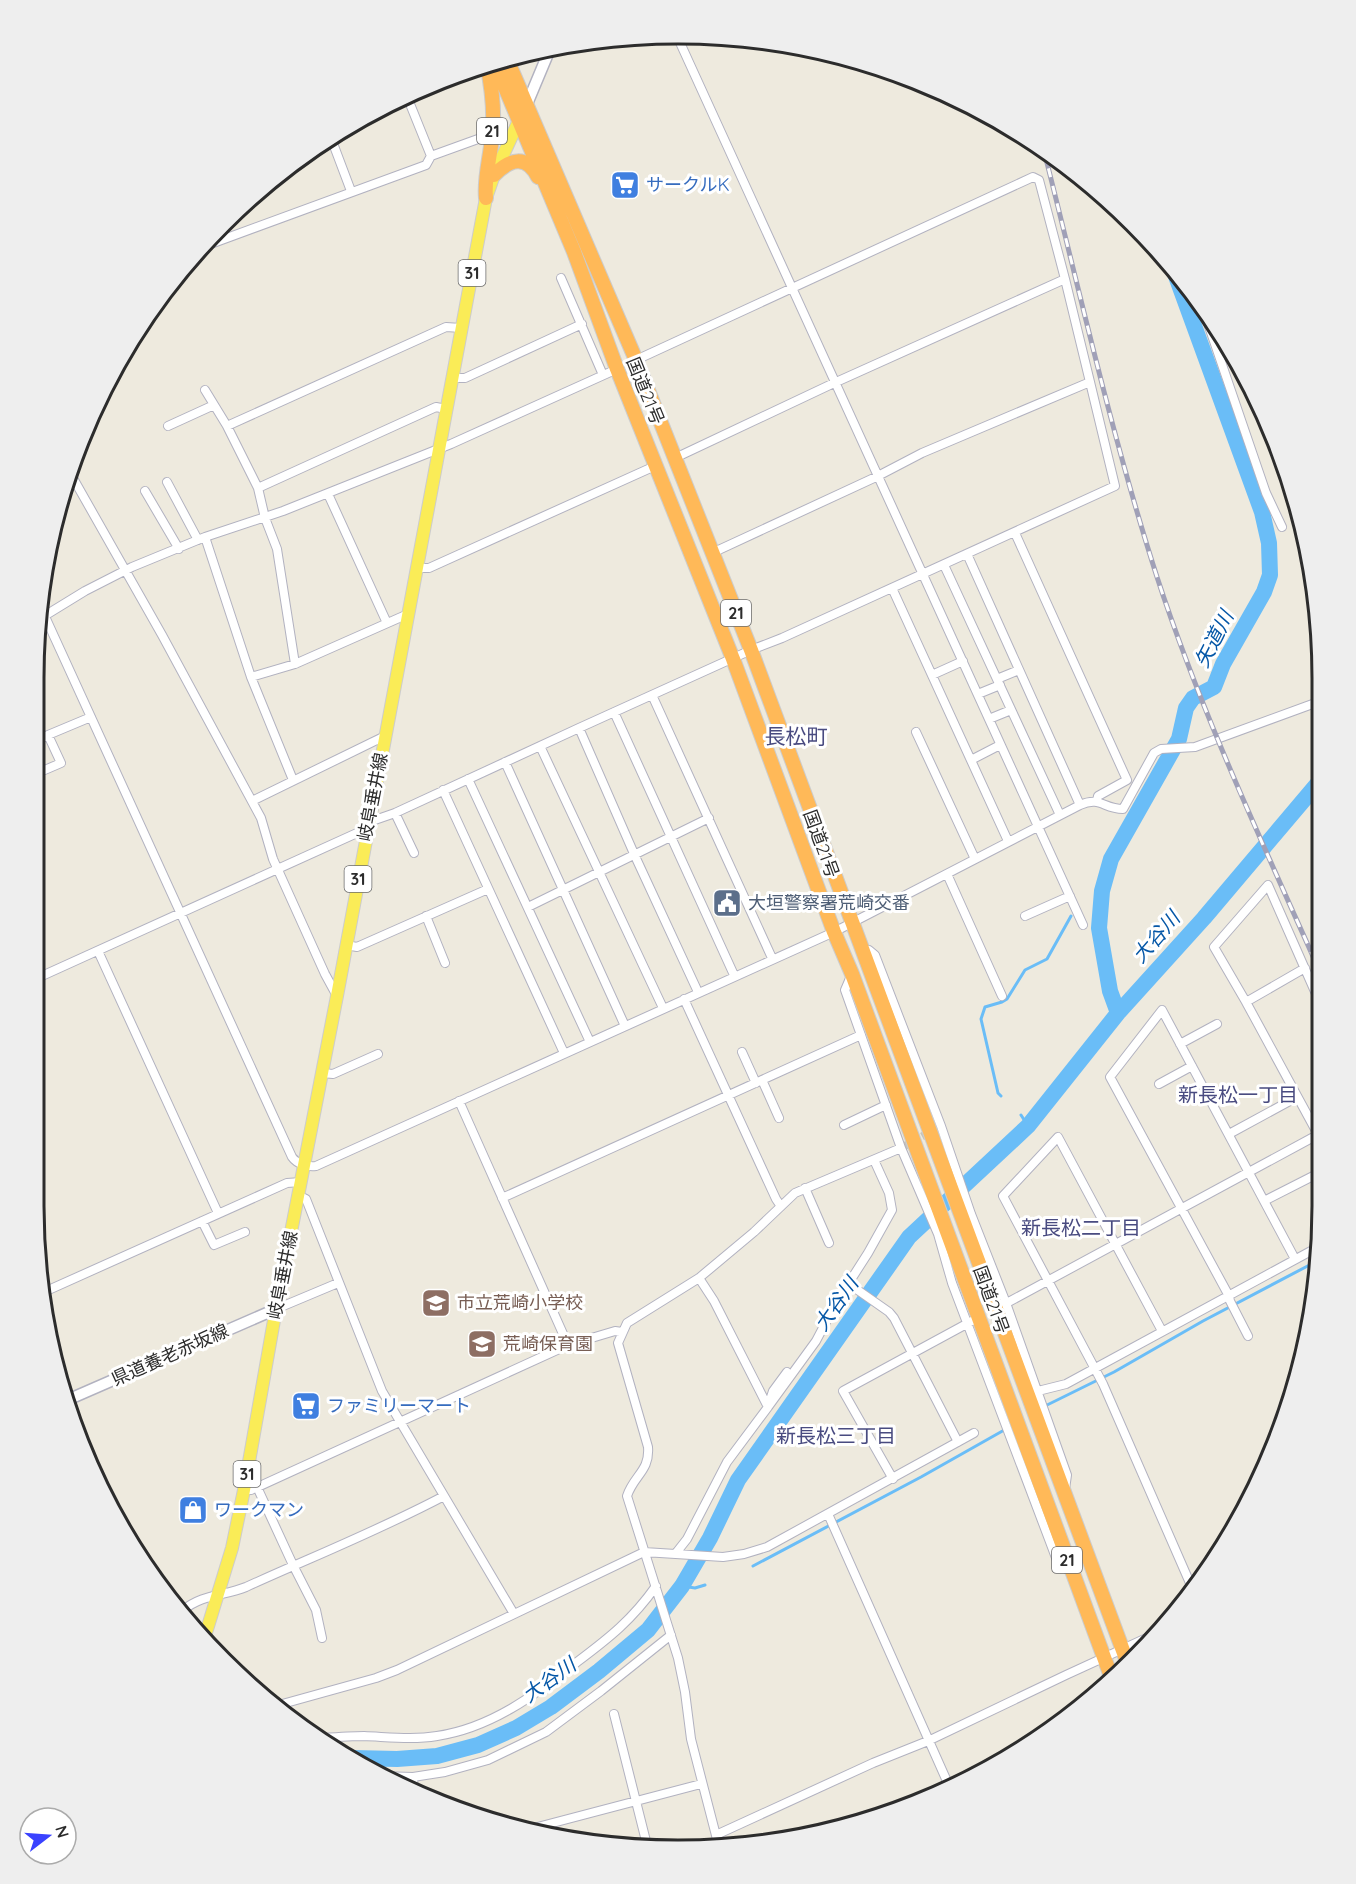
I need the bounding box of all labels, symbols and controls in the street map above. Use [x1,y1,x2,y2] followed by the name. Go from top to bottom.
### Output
[477,118,507,144] road number: 21
[609,169,641,201] supermarket icon: サークルK
[646,173,730,196] place label: サークルK
[458,260,486,286] road number: 31
[622,354,669,428] street label: 国道21号
[721,600,751,626] road number: 21
[1189,605,1239,671] water label: 矢道川
[765,723,828,749] district label: 長松町
[353,751,392,843] street label: 岐阜垂井線
[799,807,844,881] street label: 国道21号
[344,866,372,892] road number: 31
[711,887,743,919] public building icon: 大垣警察署荒崎交番
[748,891,910,914] place label: 大垣警察署荒崎交番
[1127,904,1186,968] water label: 大谷川
[1178,1082,1298,1107] district label: 新長松一丁目
[1021,1215,1141,1240] district label: 新長松二丁目
[263,1229,302,1321] street label: 岐阜垂井線
[969,1263,1014,1337] street label: 国道21号
[808,1270,864,1335] water label: 大谷川
[420,1287,452,1319] school or university icon: 市立荒崎小学校
[457,1291,583,1314] place label: 市立荒崎小学校
[108,1318,232,1391] street label: 県道養老赤坂線
[466,1328,498,1360] school or university icon: 荒崎保育園
[503,1332,593,1355] place label: 荒崎保育園
[290,1390,322,1422] supermarket icon: ファミリーマート
[327,1394,471,1417] place label: ファミリーマート
[776,1423,896,1448] district label: 新長松三丁目
[234,1461,260,1487] road number: 31
[177,1494,209,1526] shop icon: ワークマン
[214,1498,304,1521] place label: ワークマン
[1052,1547,1082,1573] road number: 21
[517,1651,582,1707] water label: 大谷川
[18,1806,78,1866] north arrow
[51,1823,74,1840] text: N

